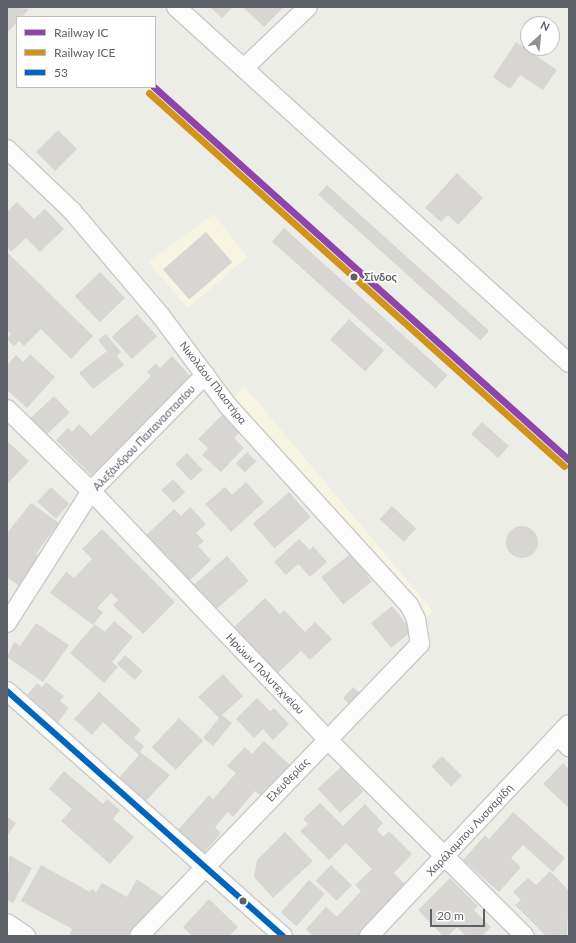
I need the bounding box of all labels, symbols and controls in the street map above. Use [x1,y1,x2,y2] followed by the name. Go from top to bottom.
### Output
[16,16,156,88] legend
[520,16,560,56] north arrow
[538,18,552,33] text: N
[54,25,109,40] text: Railway IC
[54,45,116,60] text: Railway ICE
[54,65,68,80] text: 53
[347,270,361,284] marker: Σίνδος
[364,270,397,284] place label: Σίνδος
[177,339,249,427] street label: Νικολάου Πλαστήρα
[90,382,198,494] street label: Αλεξάνδρου Παπαναστασίου
[223,631,307,717] street label: Ηρώων Πολυτεχνείου
[264,755,312,805] street label: Ελευθερίας
[424,781,516,879] street label: Χαράλαμπου Λυσσαρίδη
[238,896,248,906] unlabelled marker
[432,901,487,927] scale bar
[437,908,464,923] text: 20 m

